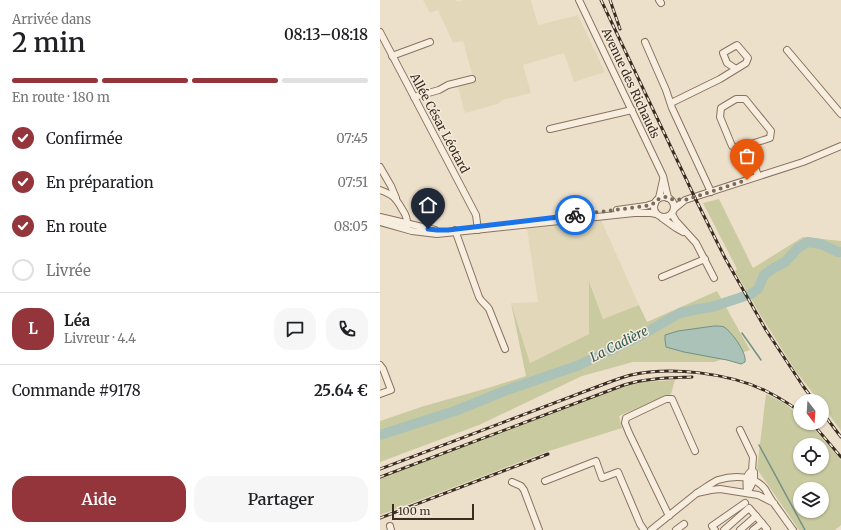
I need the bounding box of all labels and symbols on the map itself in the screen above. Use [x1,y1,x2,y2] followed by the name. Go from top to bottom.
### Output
[598,24,663,141] street label: Avenue des Richauds
[407,70,473,176] street label: Allée César Léotard
[730,139,764,180] pin
[411,188,445,229] pin
[555,195,595,235] courier
[587,322,651,366] water label: La Cadière
[793,394,829,430] north arrow
[392,502,474,521] scale bar

